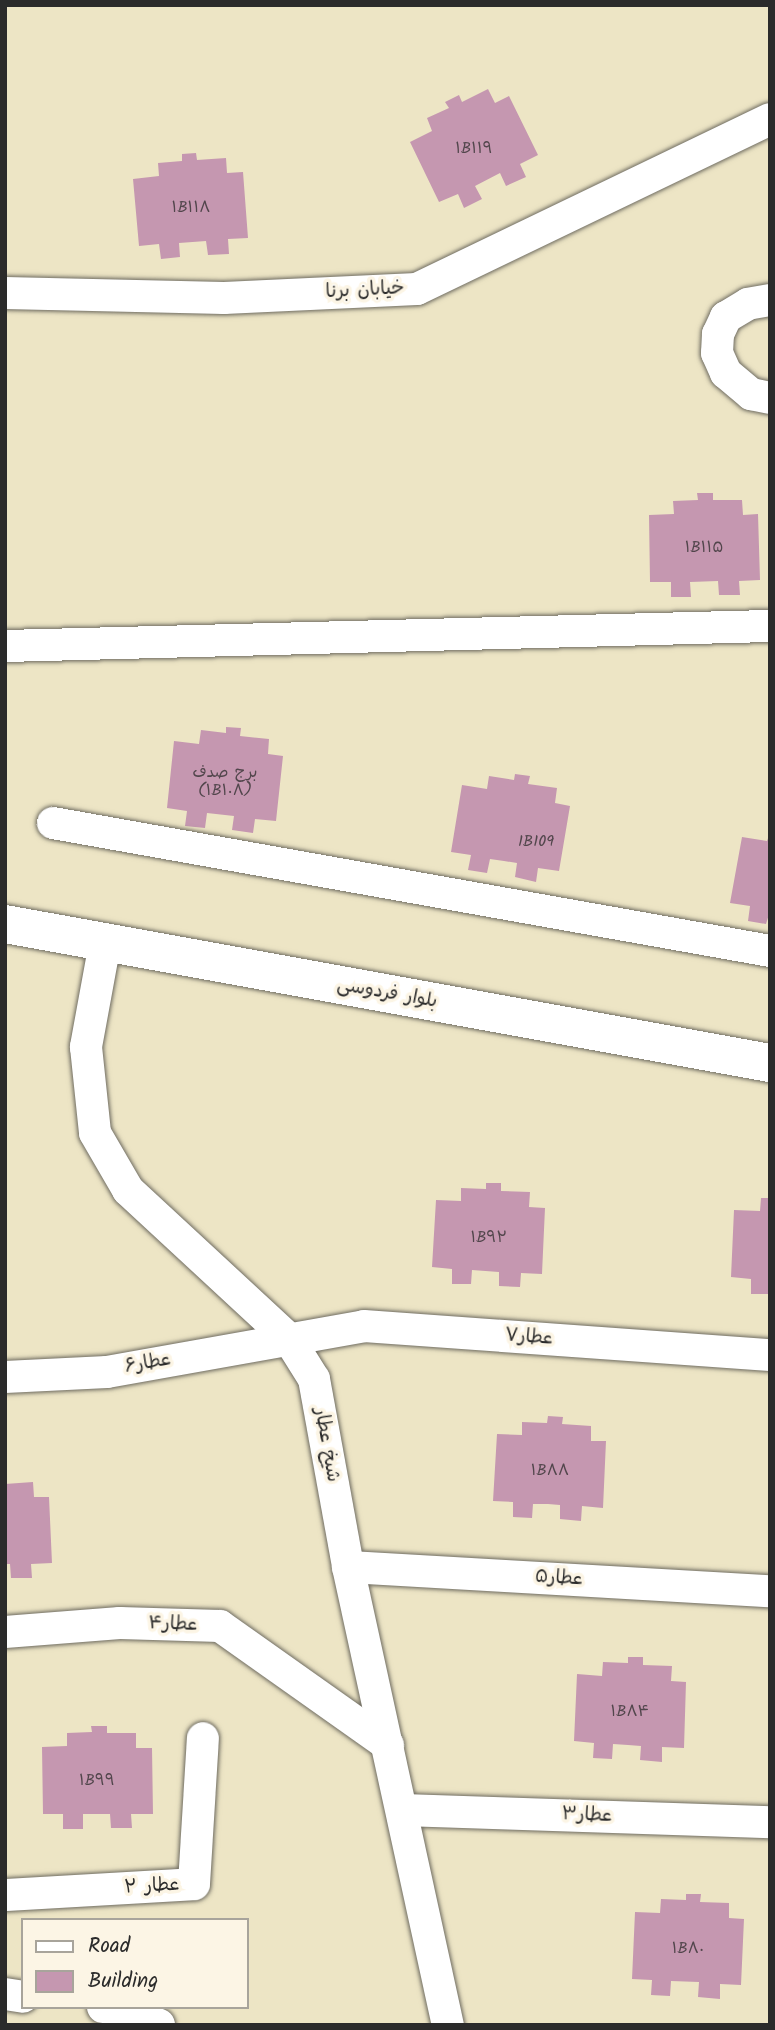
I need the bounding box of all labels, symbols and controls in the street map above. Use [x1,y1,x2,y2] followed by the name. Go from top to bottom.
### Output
[455,139,493,159] house number: ۱B۱۱۹
[172,198,210,218] house number: ۱B۱۱۸
[325,278,405,304] street label: خیابان برنا
[685,538,723,558] house number: ۱B۱۱۵
[192,763,258,801] house number: برج صدف (۱B۱۰۸)
[518,832,554,852] house number: 1B109
[335,974,439,1014] street label: بلوار فردوسی
[471,1228,507,1248] house number: ۱B۹۲
[504,1325,554,1351] street label: عطار۷
[123,1349,173,1379] street label: عطار۶
[308,1406,344,1484] street label: شیخ عطار
[531,1461,569,1481] house number: ۱B۸۸
[534,1566,584,1592] street label: عطار۵
[148,1613,198,1637] street label: عطار۴
[610,1702,650,1722] house number: ۱B۸۴
[79,1771,115,1791] house number: ۱B۹۹
[561,1804,613,1828] street label: عطار۳
[124,1874,180,1900] street label: عطار ۲
[21,1918,248,2009] legend
[88,1930,130,1963] text: Road
[672,1939,704,1959] house number: ۱B۸۰
[88,1965,158,1998] text: Building

